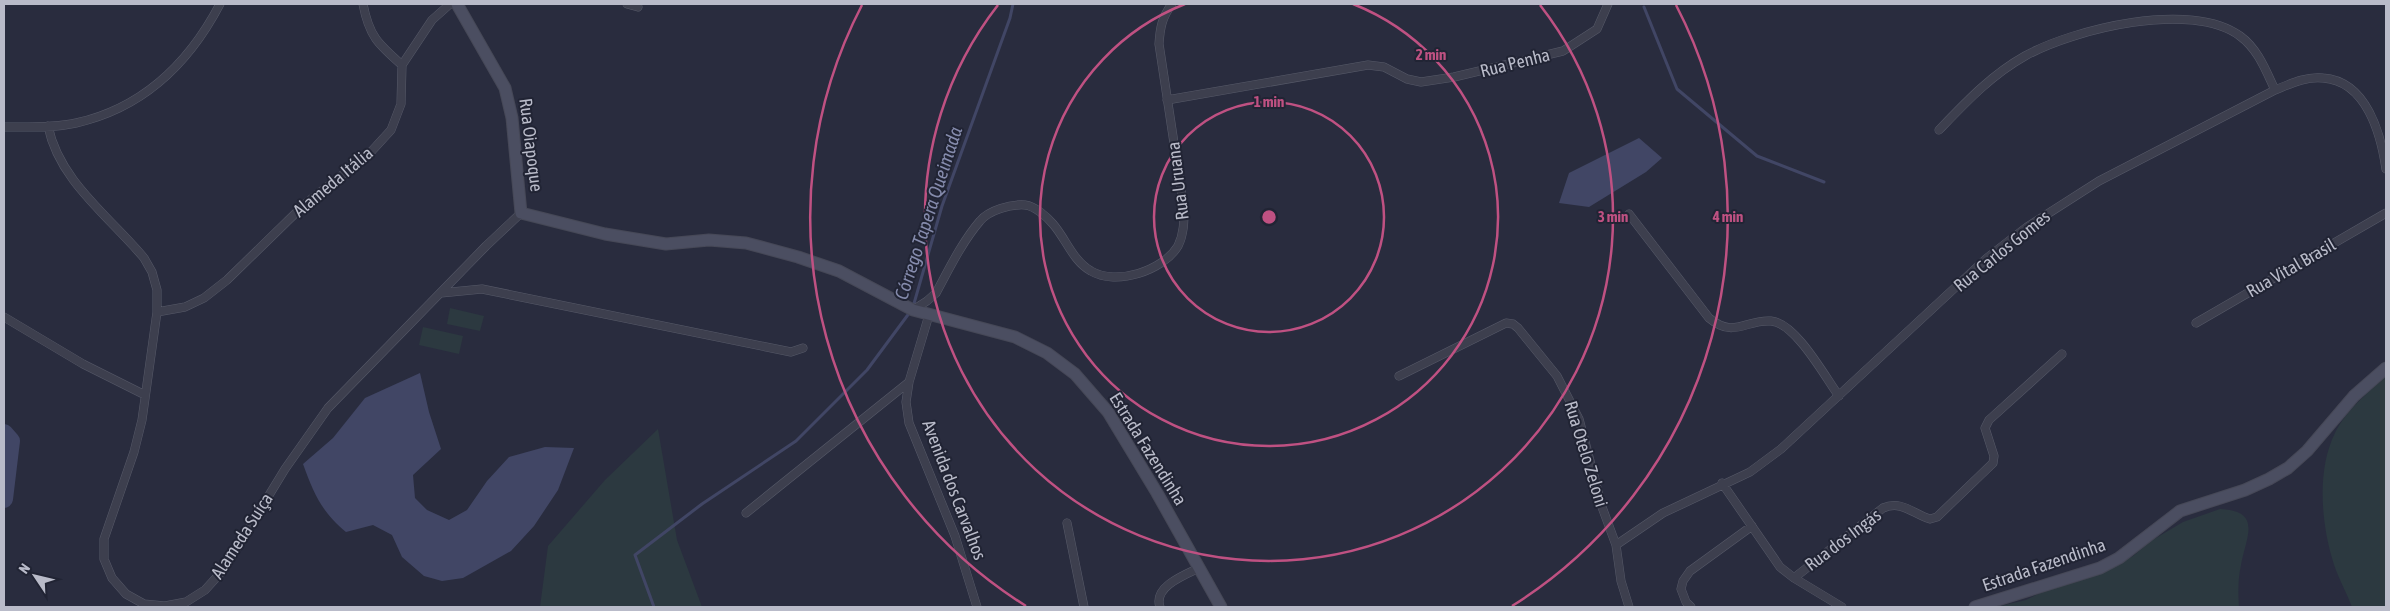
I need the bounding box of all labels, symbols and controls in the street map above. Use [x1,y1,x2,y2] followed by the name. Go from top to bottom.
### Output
[1478,44,1552,81] street label: Rua Penha
[1416,46,1446,63] text: 2 min
[1254,93,1284,110] text: 1 min
[515,97,548,193] street label: Rua Oiapoque
[890,124,966,302] water label: Córrego Tapera Queimada
[1162,141,1193,221] street label: Rua Uruana
[288,142,377,221] street label: Alameda Itália
[1949,205,2054,296] street label: Rua Carlos Gomes
[1260,208,1278,226] centre of rings
[1598,208,1628,225] text: 3 min
[1712,208,1743,225] text: 4 min
[2242,234,2339,302] street label: Rua Vital Brasil
[1105,389,1191,509] street label: Estrada Fazendinha
[1560,398,1613,509] street label: Rua Otelo Zeloni
[918,417,991,563] street label: Avenida dos Carvalhos
[206,489,277,582] street label: Alameda Suíça
[1801,504,1885,575] street label: Rua dos Ingás
[1979,534,2108,595] street label: Estrada Fazendinha
[10,551,60,601] north arrow
[15,561,33,577] text: N

